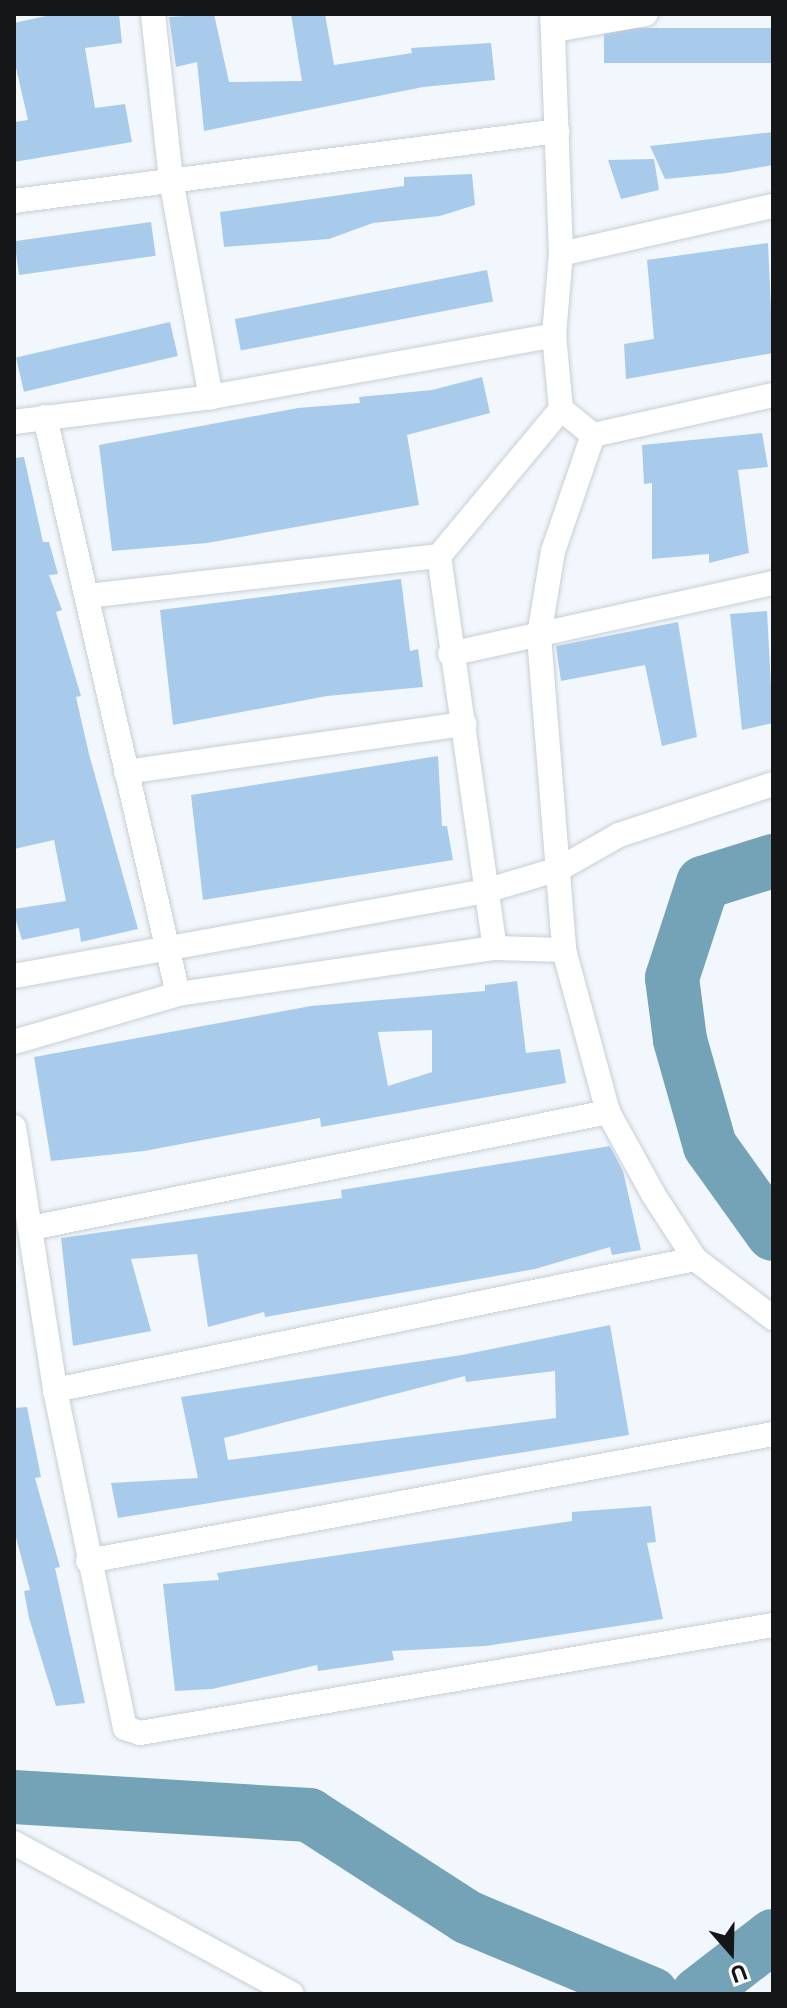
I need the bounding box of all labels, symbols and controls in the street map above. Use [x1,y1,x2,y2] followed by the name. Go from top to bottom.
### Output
[691,1912,771,1992] north arrow
[726,1958,752,1991] text: U

